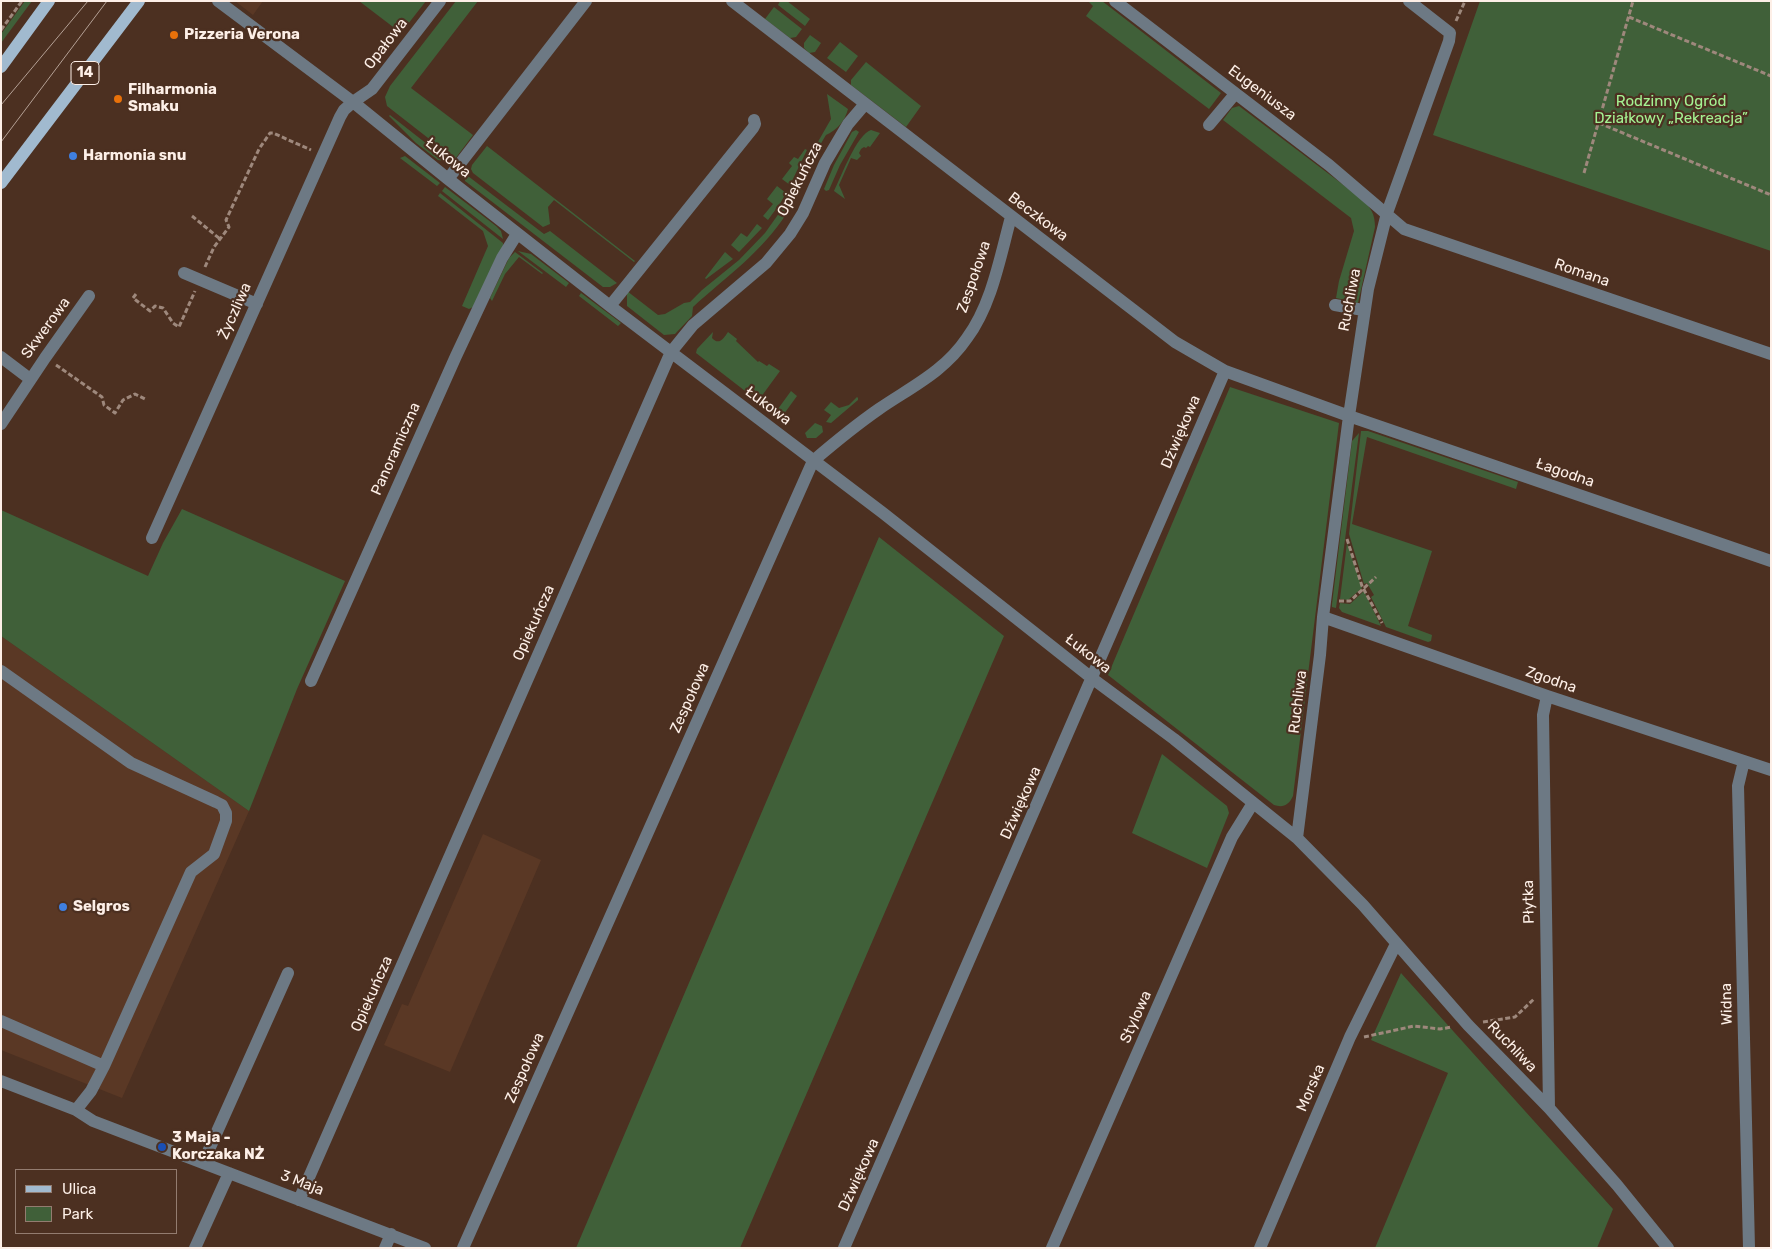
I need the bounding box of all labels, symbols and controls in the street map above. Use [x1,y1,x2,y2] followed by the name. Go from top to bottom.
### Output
[360,15,412,73] street label: Opałowa
[184,26,300,44] place label: Pizzeria Verona
[168,29,180,41] marker: Pizzeria Verona
[71,62,99,84] road number: 14
[1224,62,1300,124] street label: Eugeniusza
[128,81,217,116] place label: Filharmonia Smaku
[112,93,124,105] marker: Filharmonia Smaku
[1594,93,1748,128] park label: Rodzinny Ogród Działkowy „Rekreacja”
[422,134,474,182] street label: Łukowa
[774,139,826,219] street label: Opiekuńcza
[83,147,186,165] place label: Harmonia snu
[67,150,79,162] marker: Harmonia snu
[1005,189,1071,245] street label: Beczkowa
[953,239,995,315] street label: Zespołowa
[1552,255,1612,291] street label: Romana
[1335,267,1365,333] street label: Ruchliwa
[215,280,255,342] street label: Życzliwa
[18,294,74,362] street label: Skwerowa
[741,383,795,429] street label: Łukowa
[1157,393,1205,471] street label: Dźwiękowa
[368,400,424,498] street label: Panoramiczna
[1533,455,1597,491] street label: Łagodna
[509,582,559,664] street label: Opiekuńcza
[1061,631,1115,677] street label: Łukowa
[667,660,713,736] street label: Zespołowa
[1523,663,1579,697] street label: Zgodna
[1285,669,1311,735] street label: Ruchliwa
[997,764,1045,842] street label: Dźwiękowa
[1520,880,1538,924] street label: Płytka
[73,898,130,916] place label: Selgros
[57,901,69,913] marker: Selgros
[347,953,397,1035] street label: Opiekuńcza
[1718,983,1736,1025] street label: Widna
[1116,988,1156,1046] street label: Stylowa
[1483,1018,1541,1076] street label: Ruchliwa
[502,1030,548,1106] street label: Zespołowa
[1293,1062,1329,1114] street label: Morska
[172,1129,265,1164] place label: 3 Maja - Korczaka NŻ
[835,1136,883,1214] street label: Dźwiękowa
[156,1141,168,1153] marker: 3 Maja - Korczaka NŻ
[278,1167,326,1199] street label: 3 Maja
[15,1169,178,1234] legend
[62,1180,96,1198] text: Ulica
[62,1205,93,1223] text: Park

